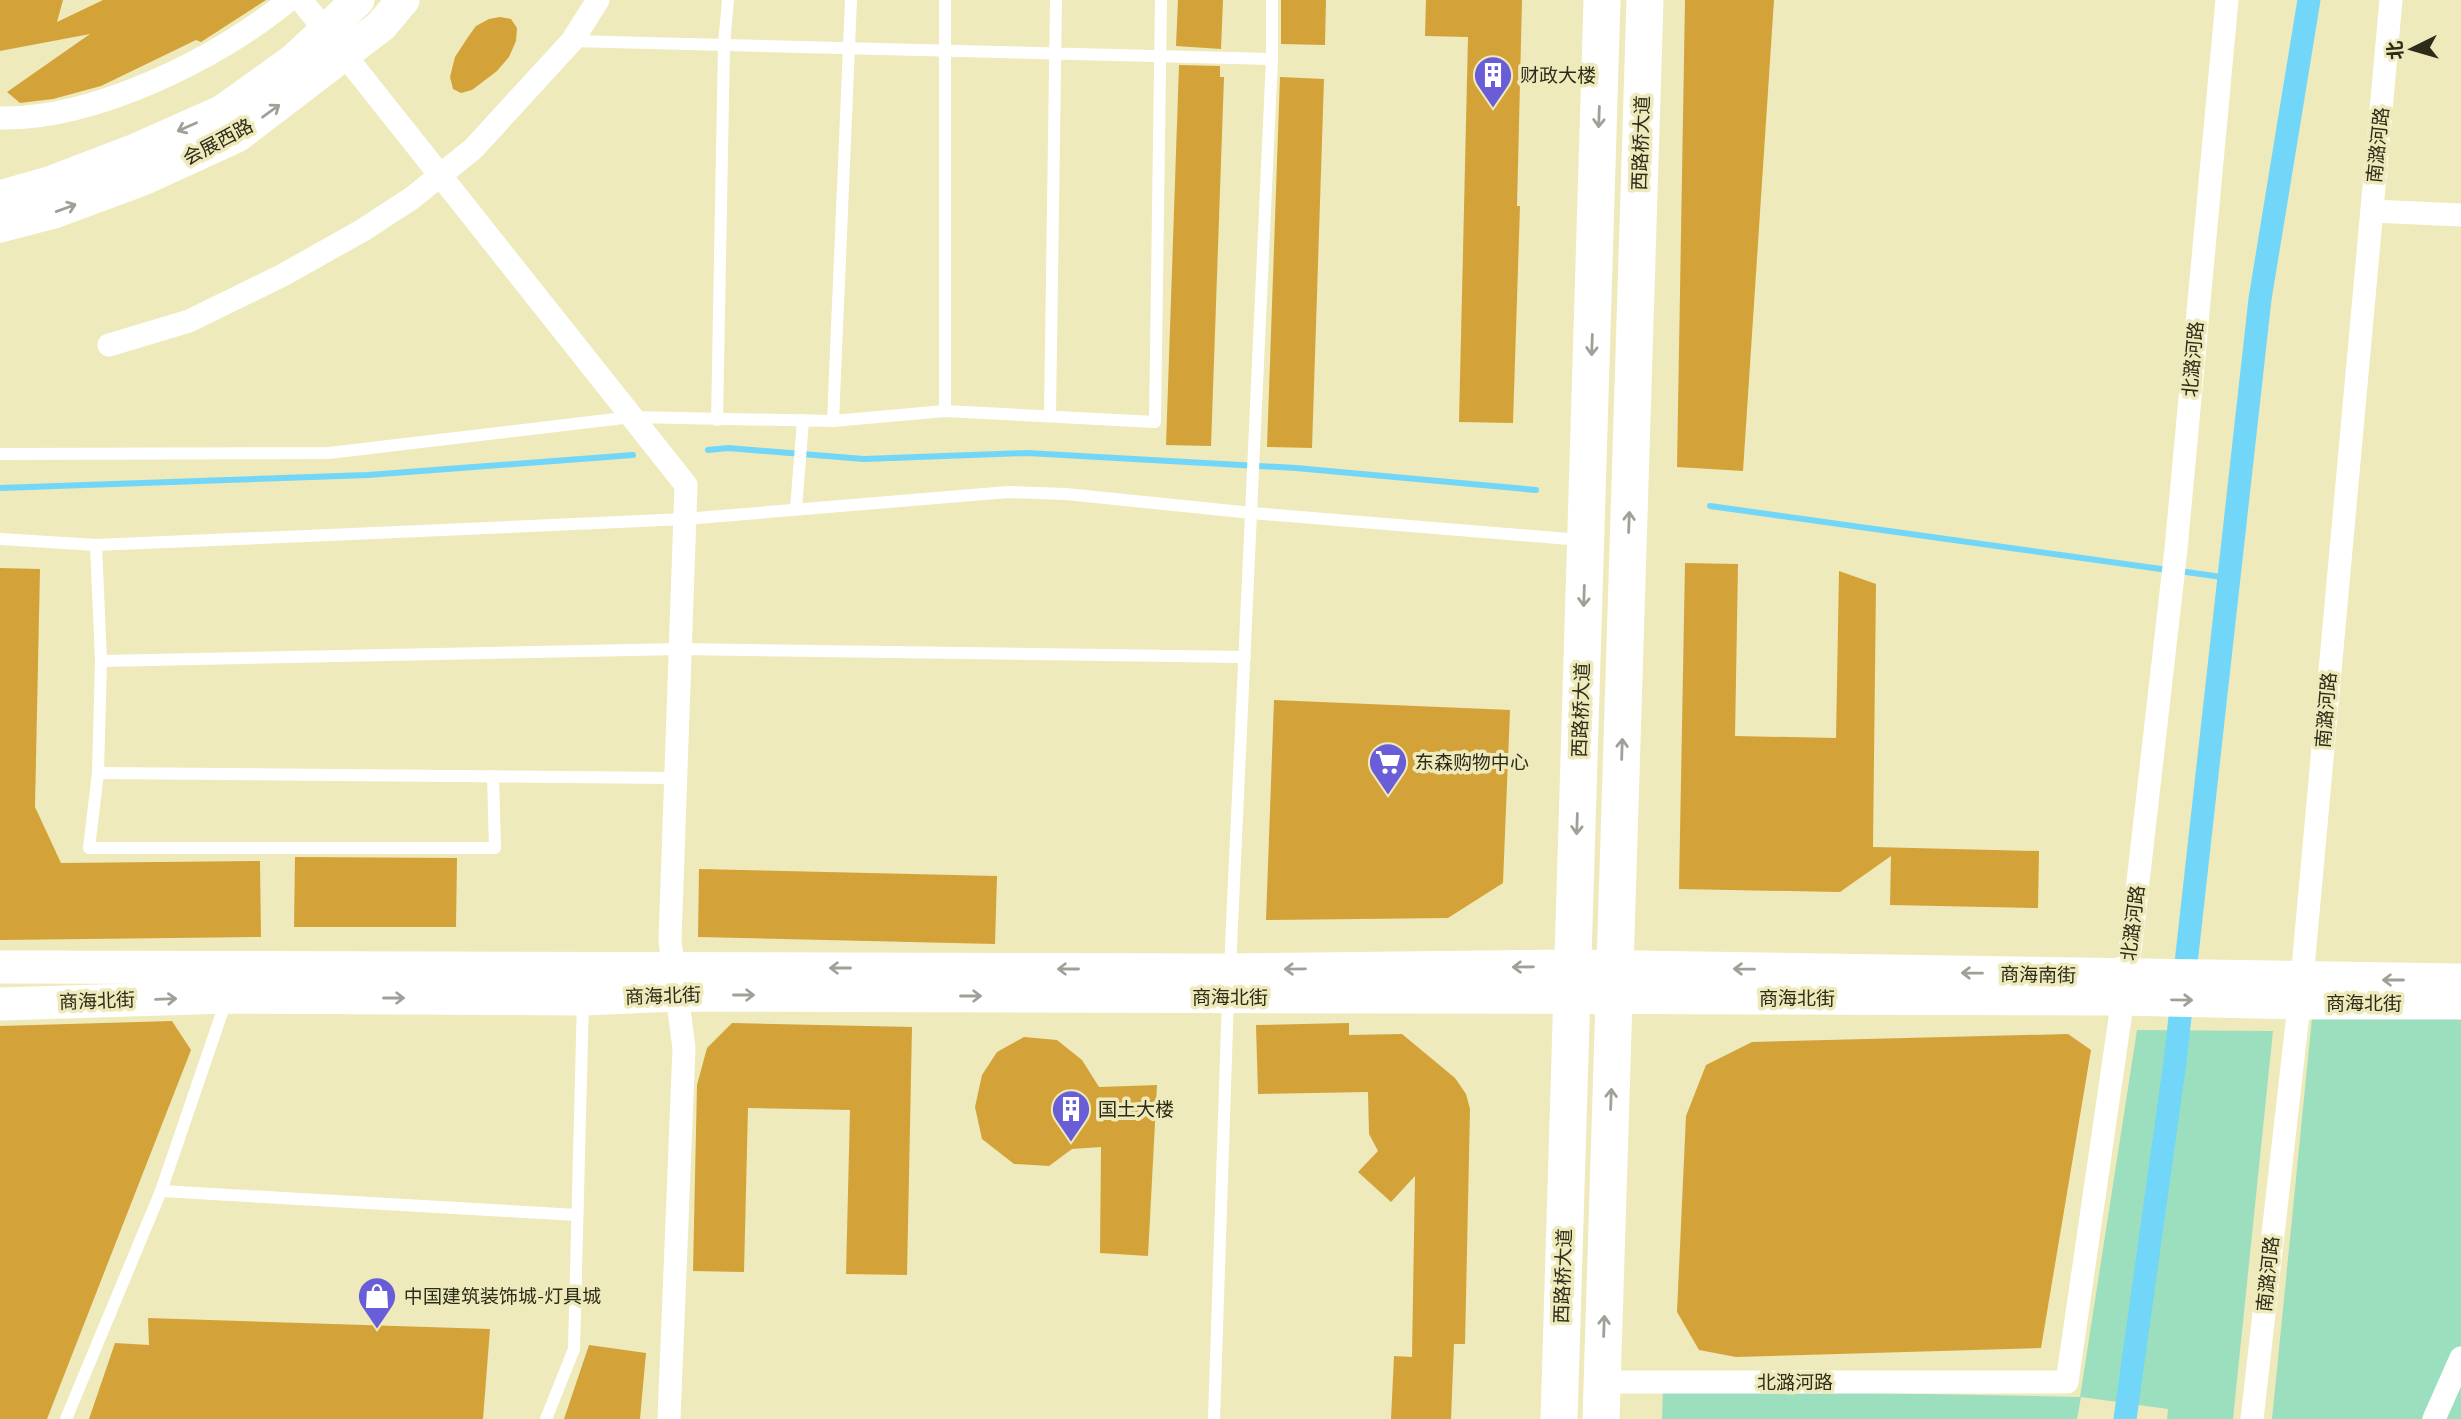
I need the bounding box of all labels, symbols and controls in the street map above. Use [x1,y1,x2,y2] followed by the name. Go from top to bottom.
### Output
[2377,14,2447,84] north arrow
[2383,40,2408,61] text: 北
[1472,54,1514,109] building icon: 财政大楼
[1520,64,1596,87] place label: 财政大楼
[1628,95,1654,191] street label: 西路桥大道
[261,104,279,119] one-way arrow
[1592,105,1605,128] one-way arrow
[2363,106,2393,184] street label: 南潞河路
[179,114,257,170] street label: 会展西路
[176,121,198,134] one-way arrow
[54,200,76,213] one-way arrow
[2178,320,2208,398] street label: 北潞河路
[1585,333,1598,356] one-way arrow
[1622,510,1636,533] one-way arrow
[1578,585,1591,608] one-way arrow
[1568,662,1594,758] street label: 西路桥大道
[2311,671,2341,749] street label: 南潞河路
[1615,738,1629,761] one-way arrow
[1367,741,1409,796] supermarket icon: 东森购物中心
[1415,751,1529,774] place label: 东森购物中心
[1571,812,1584,835] one-way arrow
[2117,884,2149,962] street label: 北潞河路
[1511,960,1534,974] one-way arrow
[829,961,852,975] one-way arrow
[1056,962,1079,976] one-way arrow
[1284,962,1307,976] one-way arrow
[1733,963,1756,976] one-way arrow
[2000,963,2076,987] street label: 商海南街
[1961,967,1984,980] one-way arrow
[2382,973,2405,987] one-way arrow
[625,983,701,1009] street label: 商海北街
[1192,986,1268,1009] street label: 商海北街
[1759,987,1835,1010] street label: 商海北街
[59,988,135,1014] street label: 商海北街
[732,988,755,1002] one-way arrow
[959,989,982,1003] one-way arrow
[382,991,405,1005] one-way arrow
[2326,992,2402,1015] street label: 商海北街
[154,993,177,1006] one-way arrow
[2170,994,2193,1007] one-way arrow
[1050,1088,1092,1143] building icon: 国土大楼
[1605,1088,1618,1111] one-way arrow
[1098,1098,1174,1121] place label: 国土大楼
[1550,1228,1576,1324] street label: 西路桥大道
[2253,1235,2283,1313] street label: 南潞河路
[356,1275,398,1330] shop icon: 中国建筑装饰城-灯具城
[404,1285,601,1308] place label: 中国建筑装饰城-灯具城
[1598,1315,1611,1338] one-way arrow
[1757,1371,1833,1394] street label: 北潞河路

